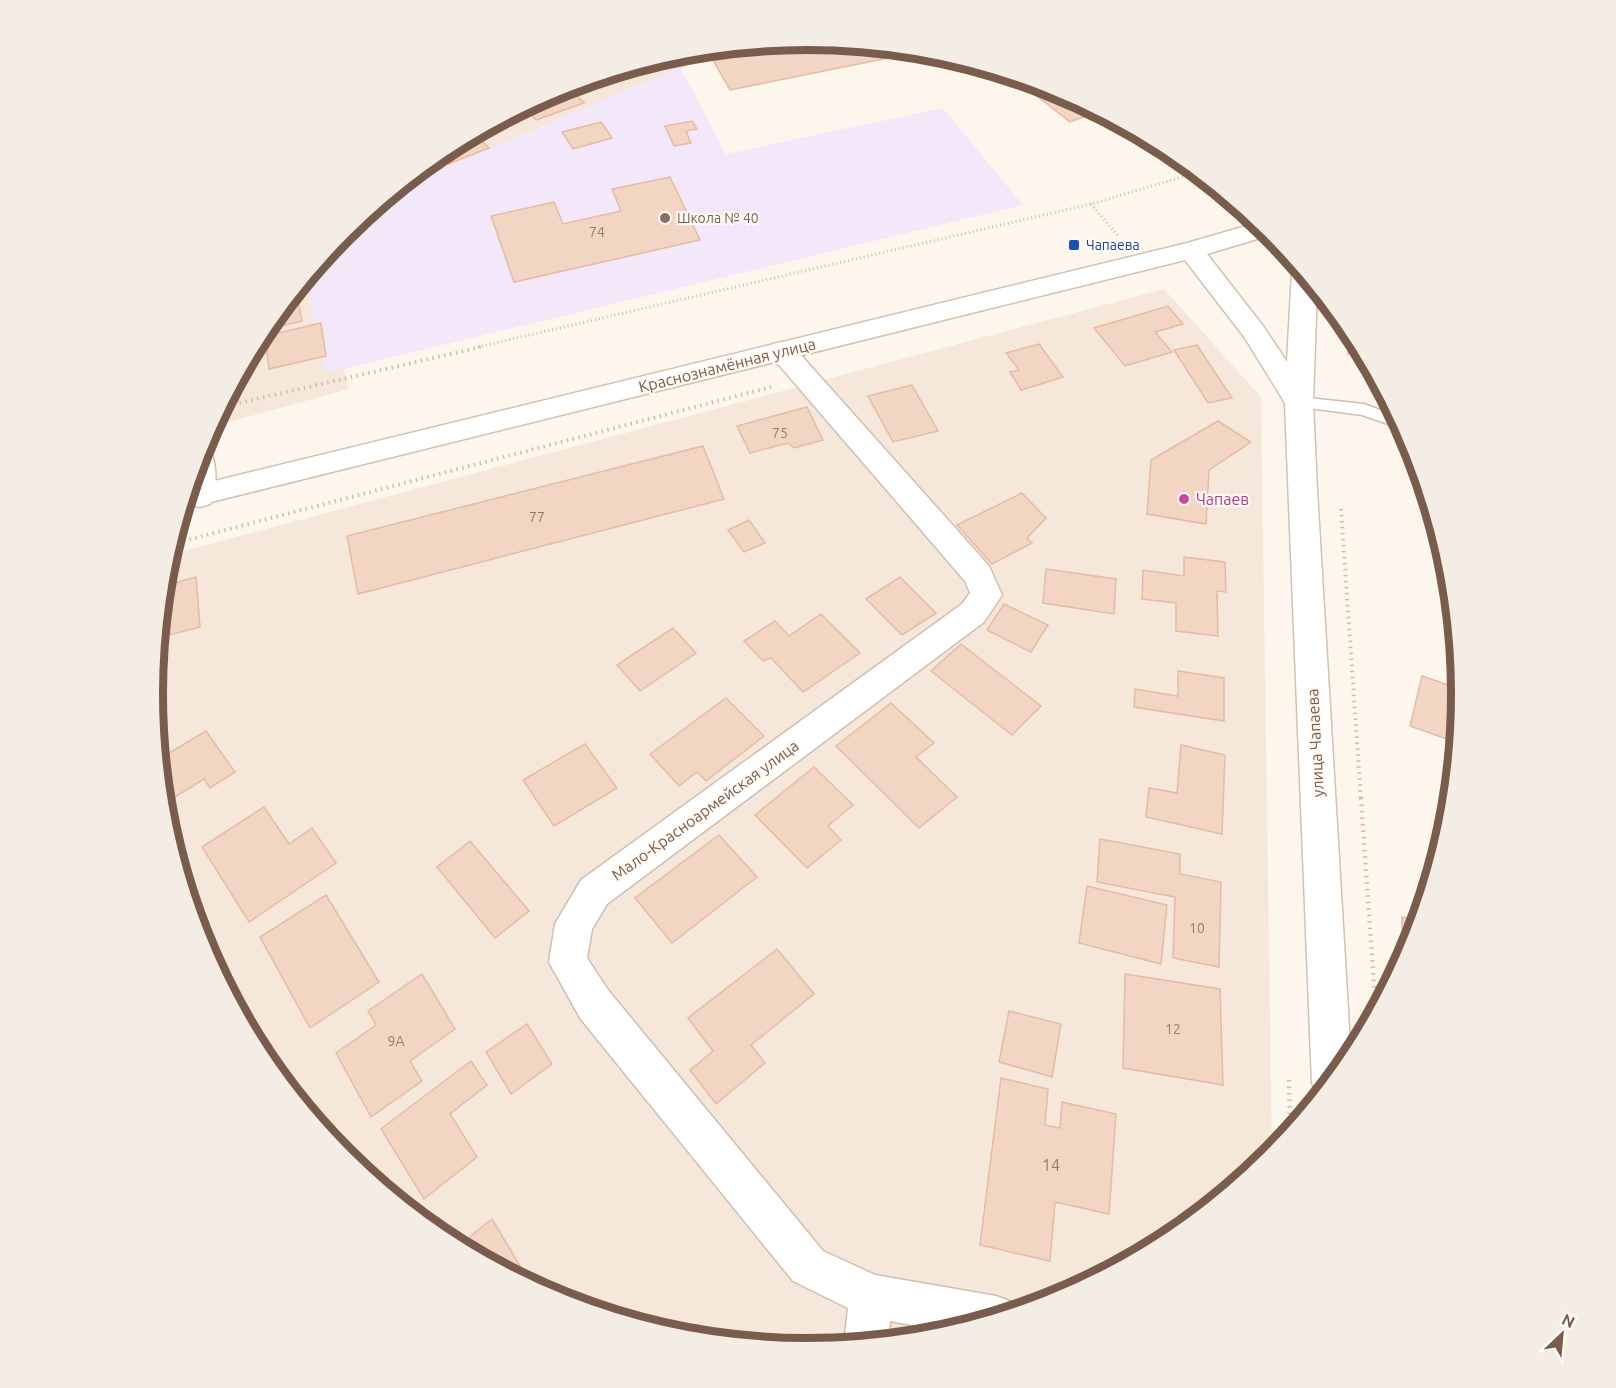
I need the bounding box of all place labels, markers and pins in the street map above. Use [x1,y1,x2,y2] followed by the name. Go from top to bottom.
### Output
[677,210,759,226] place label: Школа № 40
[658,211,672,225] marker: Школа № 40
[1086,237,1140,253] place label: Чапаева
[1067,238,1081,252] marker: Чапаева
[1196,490,1249,508] place label: Чапаев
[1177,492,1191,506] marker: Чапаев

